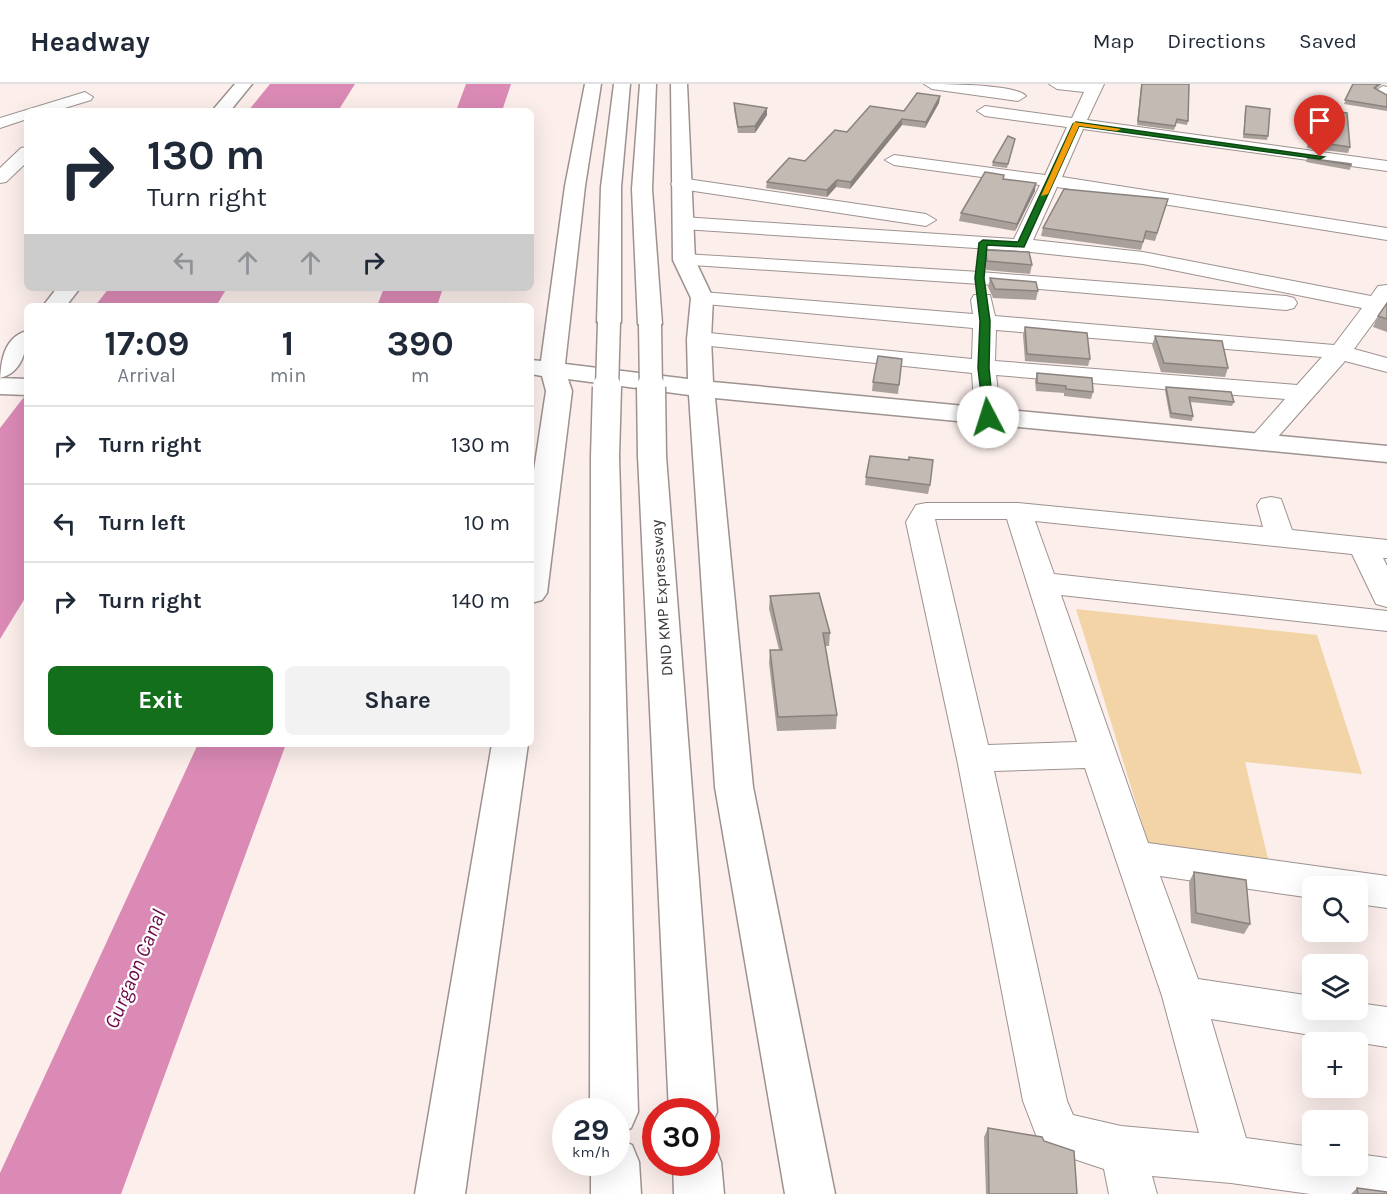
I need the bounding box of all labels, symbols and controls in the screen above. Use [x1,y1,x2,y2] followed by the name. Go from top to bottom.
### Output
[30,25,150,58] text: Headway
[1093,29,1134,53] text: Map
[1167,29,1266,53] text: Directions
[1299,29,1357,53] text: Saved
[1294,95,1345,157] pin
[1303,104,1336,137] icon: arrive
[147,130,265,180] text: 130 m
[48,132,126,210] icon: right
[147,181,267,213] text: Turn right
[168,246,201,279] icon: left
[231,246,264,279] icon: ahead
[294,246,327,279] icon: ahead
[357,246,390,279] icon: right
[104,322,189,364] text: 17:09
[282,322,294,364] text: 1
[387,322,454,364] text: 390
[118,364,176,387] text: Arrival
[270,364,306,387] text: min
[411,364,430,387] text: m
[956,385,1020,449] position arrow
[48,429,81,462] icon: right
[99,432,202,458] text: Turn right
[451,432,510,458] text: 130 m
[48,507,81,540] icon: left
[99,510,186,536] text: Turn left
[464,510,510,536] text: 10 m
[647,518,676,677] street label: DND KMP Expressway
[48,585,81,618] icon: right
[99,588,202,614] text: Turn right
[452,588,510,614] text: 140 m
[48,666,273,735] button: Exit
[285,666,510,735] button: Share
[1302,876,1368,1176] map controls
[1302,876,1368,942] button: search
[99,906,171,1032] water label: Gurgaon Canal
[1302,954,1368,1020] button: layers
[1302,1032,1368,1098] button: +
[642,1098,720,1176] speed limit sign: 30
[1302,1110,1368,1176] button: −
[573,1112,609,1148] text: 29
[572,1143,610,1161] text: km/h

